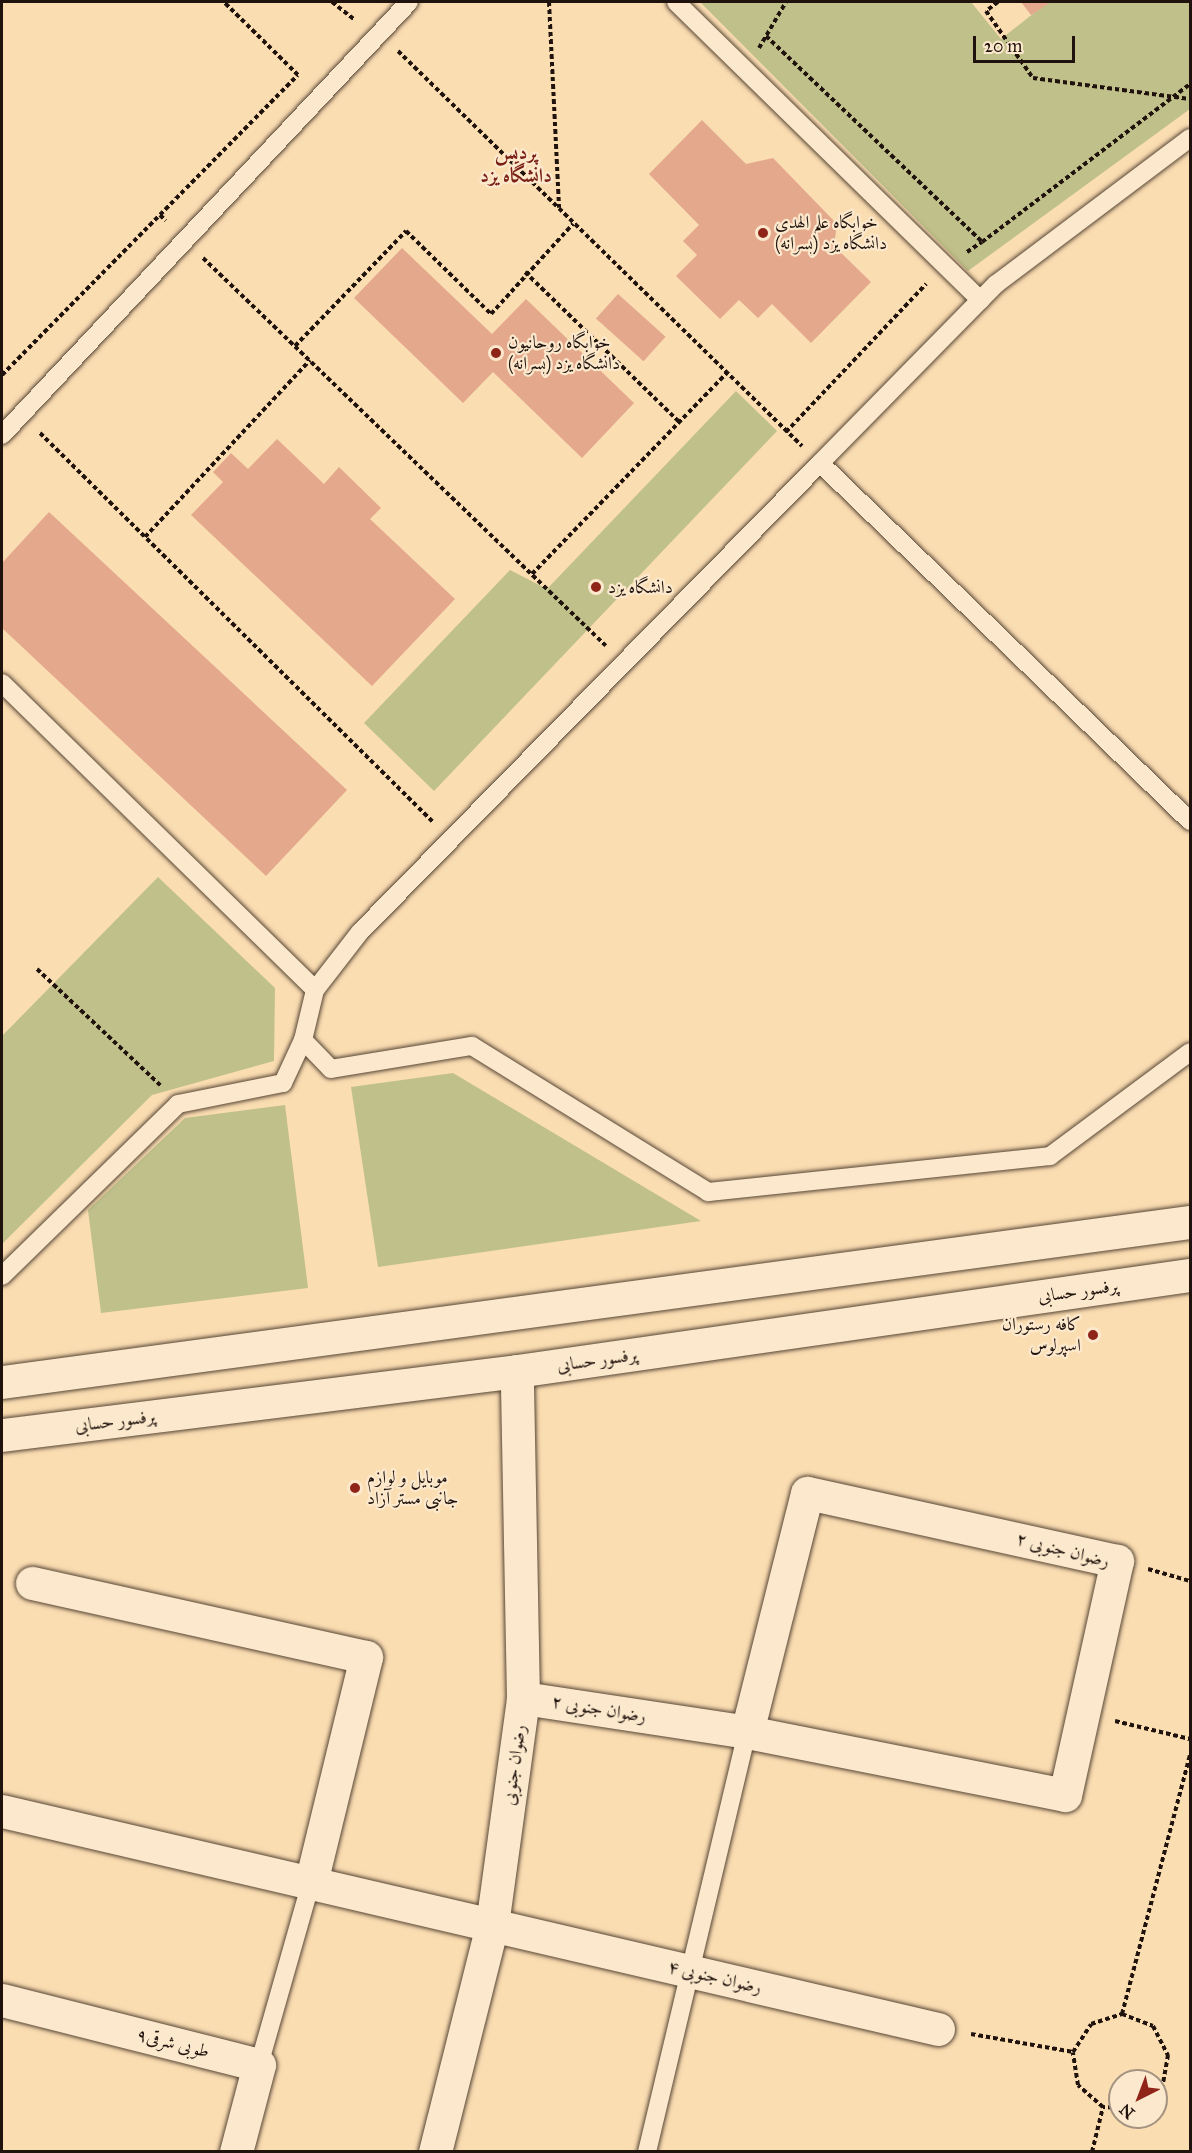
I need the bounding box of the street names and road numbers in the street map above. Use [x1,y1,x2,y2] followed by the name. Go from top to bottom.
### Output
[1037,1275,1119,1307] street label: پرفسور حسابی
[556,1344,638,1376] street label: پرفسور حسابی
[74,1405,156,1437] street label: پرفسور حسابی
[1014,1528,1112,1572] street label: رضوان جنوبی ۲
[550,1691,648,1727] street label: رضوان جنوبی ۲
[498,1723,530,1807] street label: رضوان جنوبی
[666,1956,764,1998] street label: رضوان جنوبی ۴
[134,2024,212,2062] street label: طوبی شرقی۹

